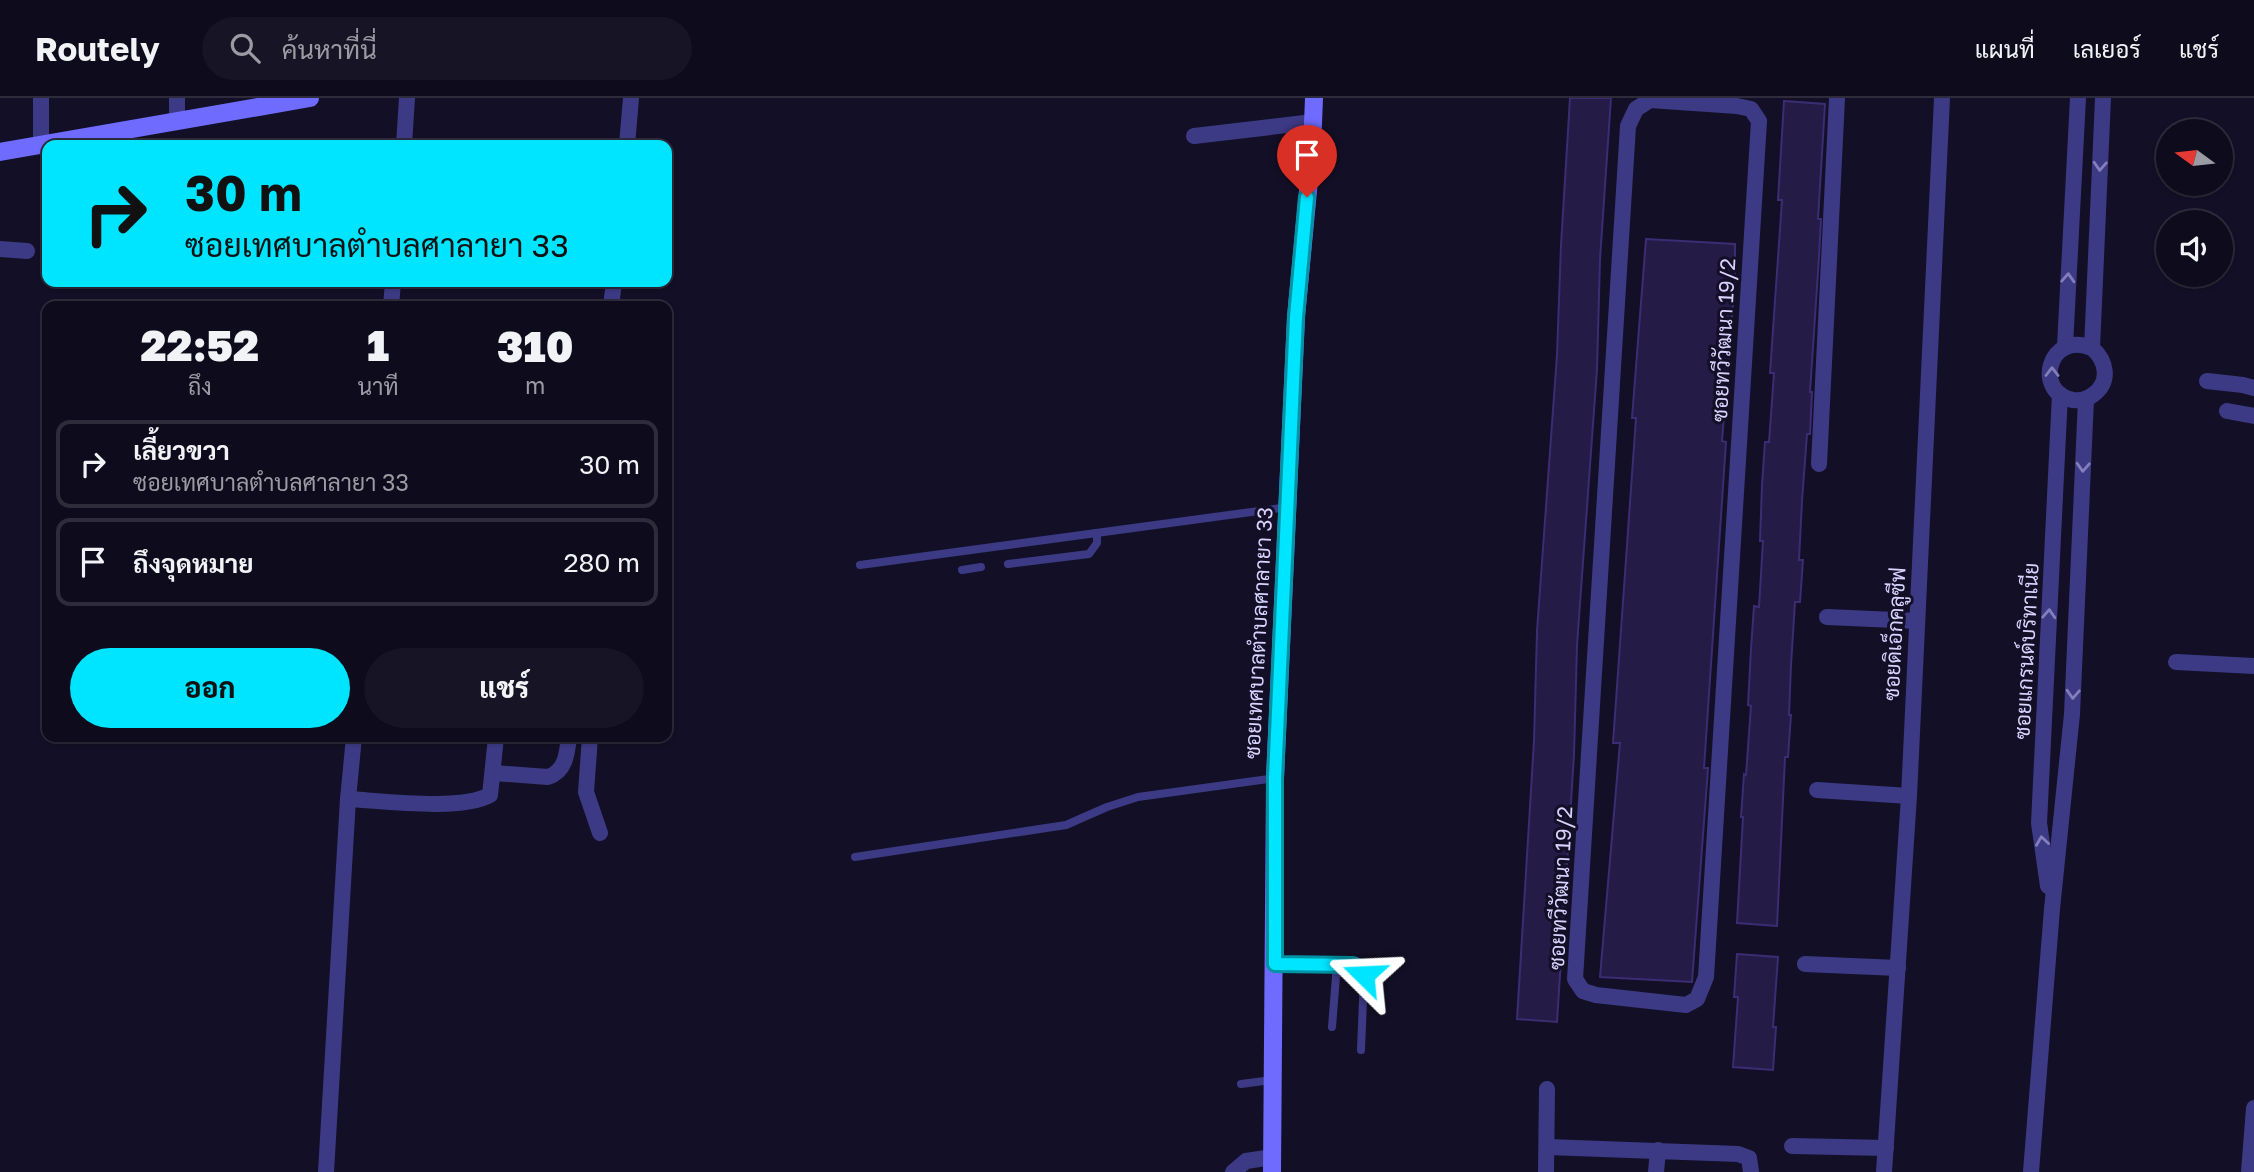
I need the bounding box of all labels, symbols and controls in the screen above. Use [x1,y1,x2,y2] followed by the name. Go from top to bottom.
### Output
[202,17,692,80] search box
[35,29,160,68] text: Routely
[226,29,264,67] icon: search
[282,34,377,65] text: ค้นหาที่นี่
[1975,34,2035,63] text: แผนที่
[2073,34,2141,63] text: เลเยอร์
[2179,34,2219,63] text: แชร์
[2156,119,2233,196] north arrow
[2156,119,2233,287] map controls
[1277,125,1337,197] pin
[1288,136,1326,174] icon: arrive
[2093,161,2108,172] one-way arrow
[185,163,302,222] text: 30 m
[70,168,161,259] icon: right
[2156,210,2233,287] button: sound
[185,226,569,264] text: ซอยเทศบาลตำบลศาลายา 33
[1706,257,1740,423] street label: ซอยทวีวัฒนา 19/2
[2061,272,2076,283] one-way arrow
[141,320,259,370] text: 22:52
[367,320,389,370] text: 1
[497,321,573,371] text: 310
[2044,366,2060,377] one-way arrow
[525,371,545,399] text: m
[188,372,212,400] text: ถึง
[358,372,399,400] text: นาที
[133,435,230,466] text: เลี้ยวขวา
[74,445,112,483] icon: right
[579,449,640,480] text: 30 m
[2076,462,2091,473] one-way arrow
[133,468,409,496] text: ซอยเทศบาลตำบลศาลายา 33
[1238,506,1278,759] street label: ซอยเทศบาลตำบลศาลายา 33
[74,543,112,581] icon: arrive
[563,547,640,578] text: 280 m
[133,548,254,579] text: ถึงจุดหมาย
[2008,562,2044,740] street label: ซอยแกรนด์บริทาเนีย
[1877,567,1913,701] street label: ซอยดิเอ็กคลูซีฟ
[2042,608,2057,619] one-way arrow
[70,648,350,728] button: ออก
[364,648,644,728] button: แชร์
[2065,689,2080,700] one-way arrow
[1543,805,1577,971] street label: ซอยทวีวัฒนา 19/2
[2035,835,2050,847] one-way arrow
[1327,938,1401,1012] position arrow

